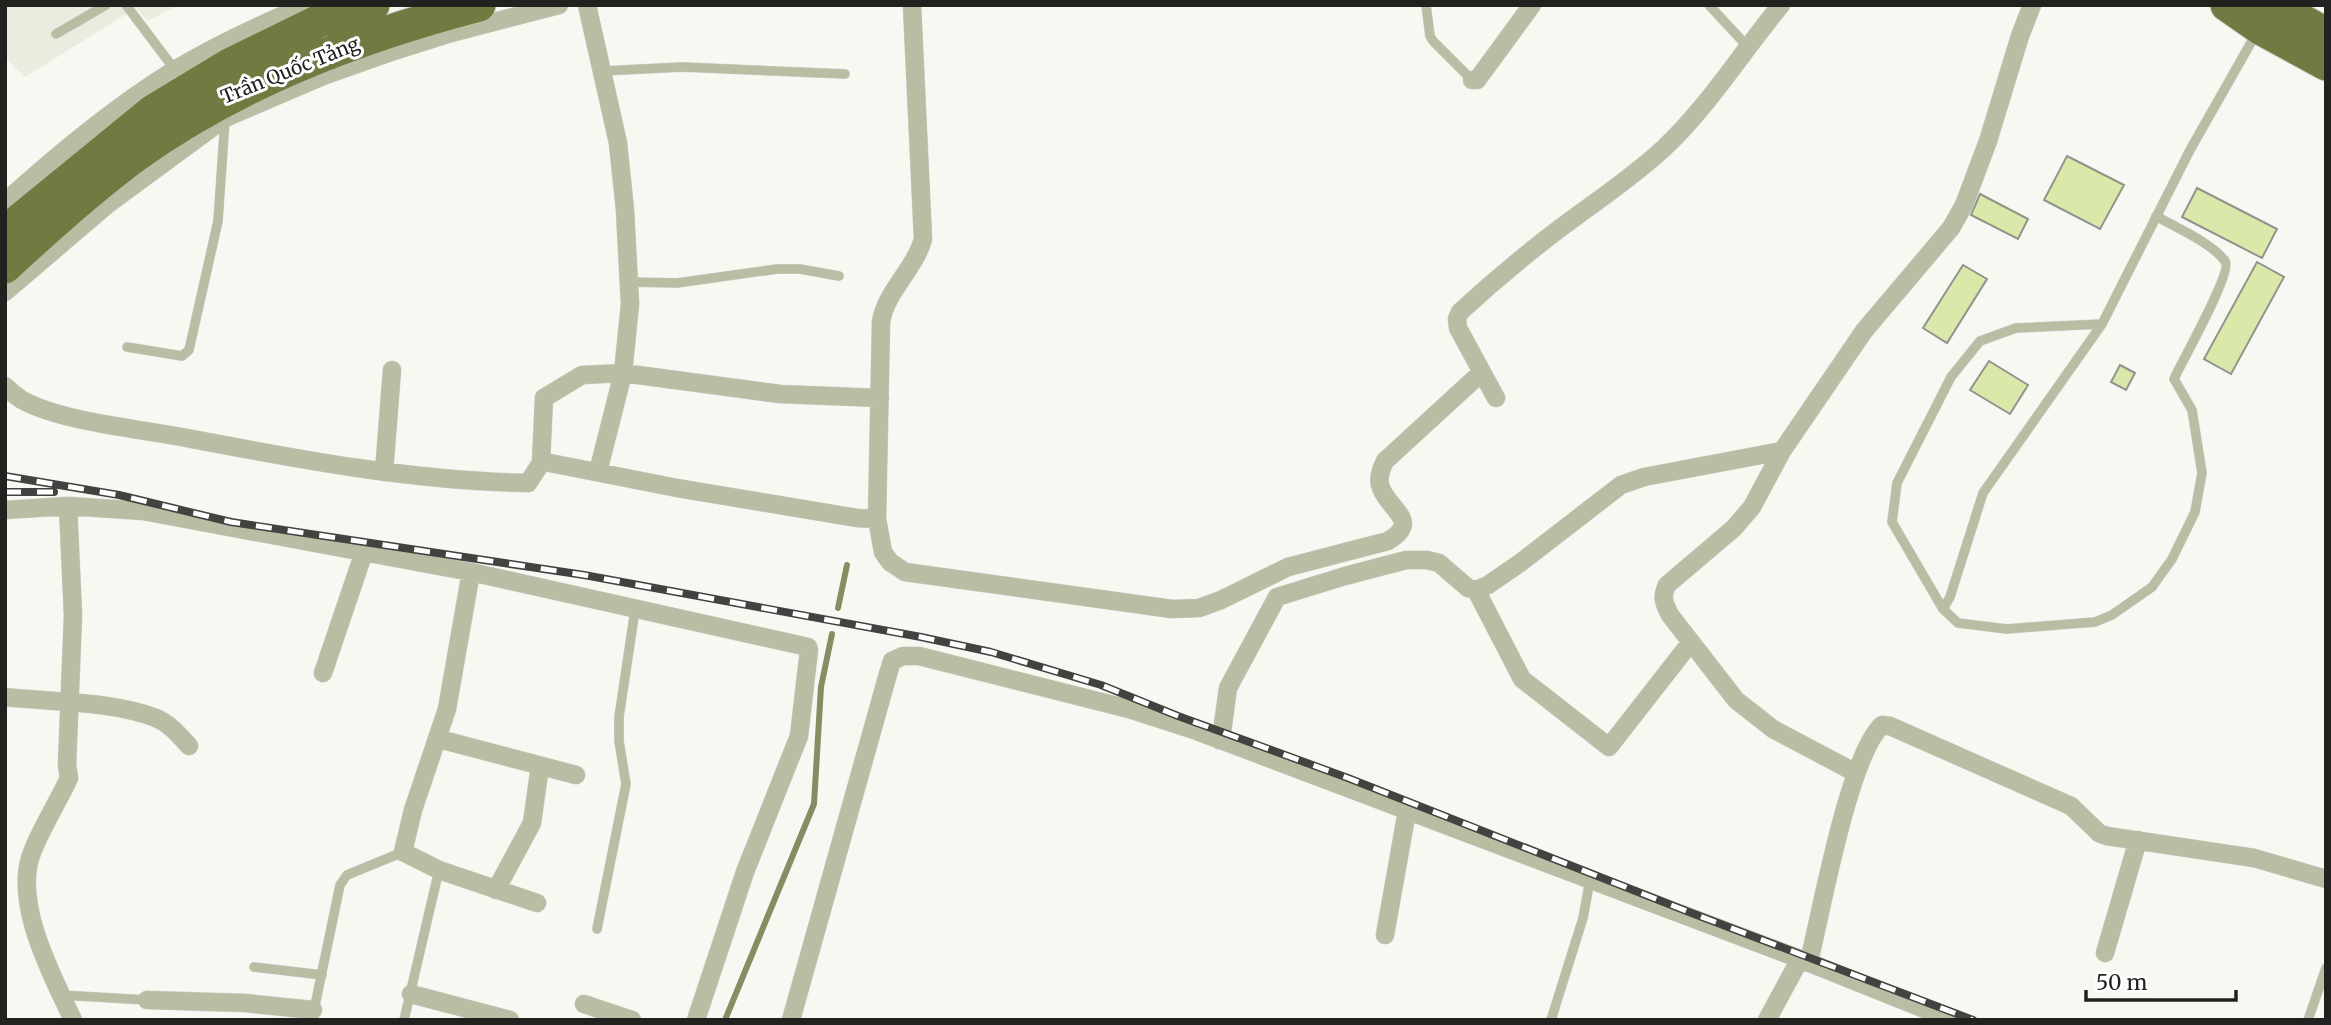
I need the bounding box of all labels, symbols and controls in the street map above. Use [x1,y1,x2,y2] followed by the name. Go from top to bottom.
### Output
[217,31,363,109] street label: Trần Quốc Tảng
[2086,958,2236,1002] scale bar
[2096,969,2147,996] text: 50 m

